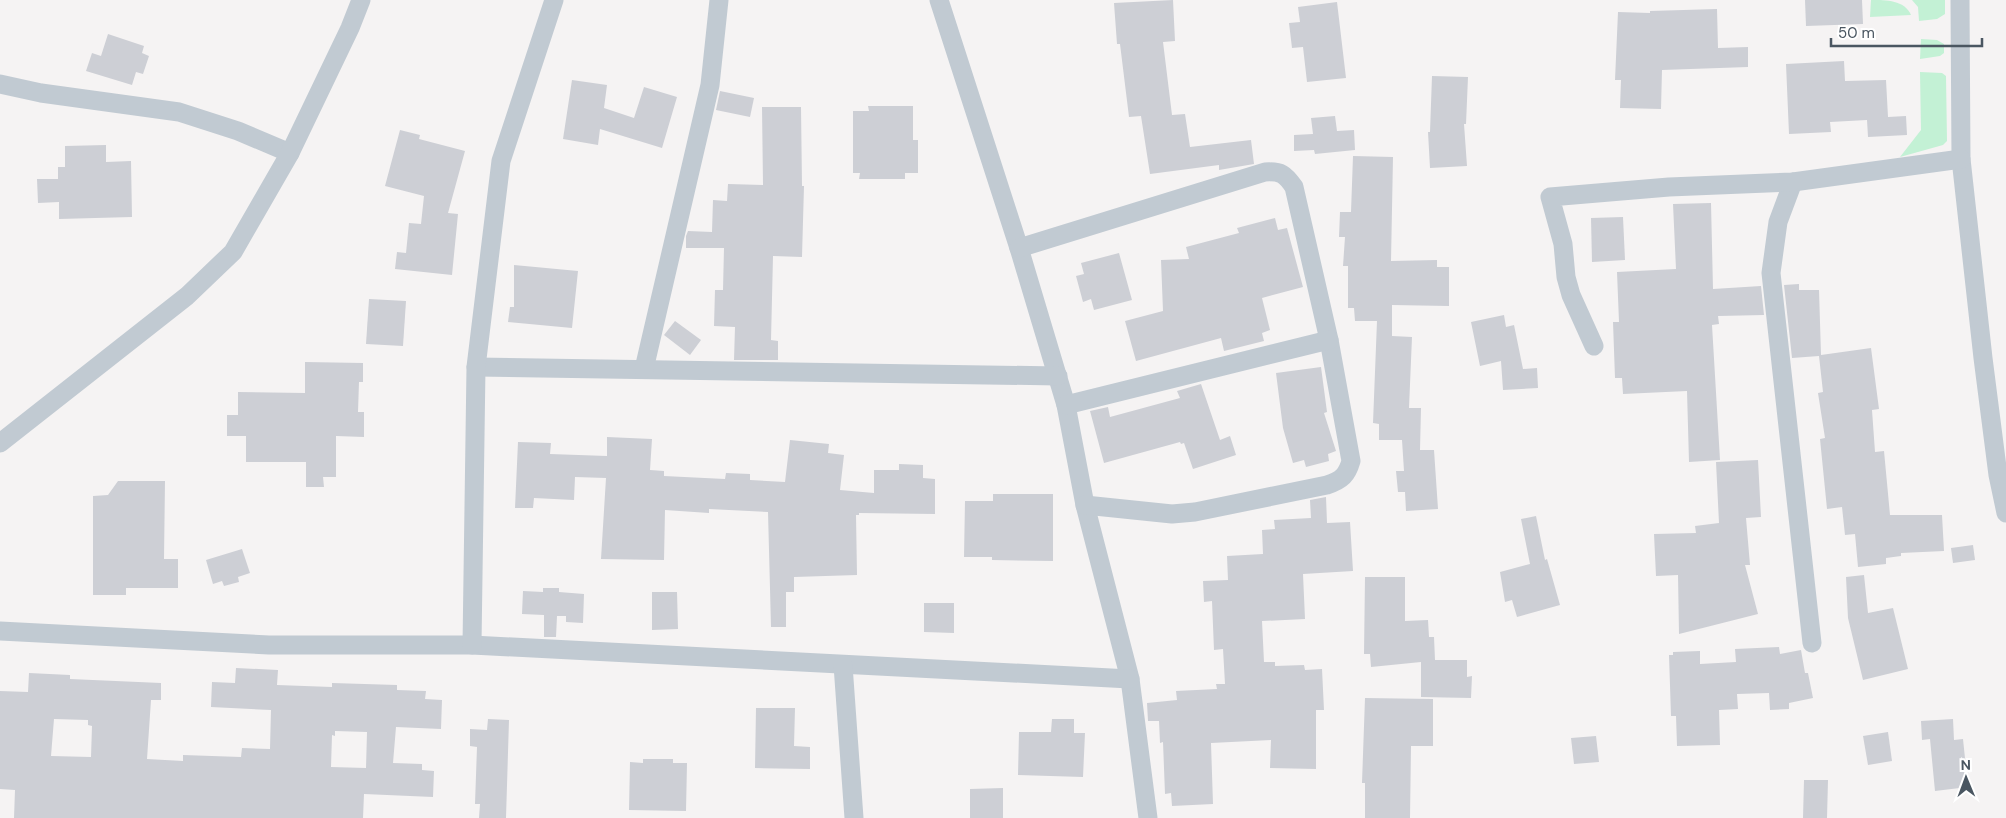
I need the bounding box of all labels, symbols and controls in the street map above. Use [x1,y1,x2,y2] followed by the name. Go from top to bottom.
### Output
[1831,15,1982,47] scale bar
[1838,23,1875,43] text: 50 m
[1941,753,1991,803] north arrow
[1961,756,1971,774] text: N

